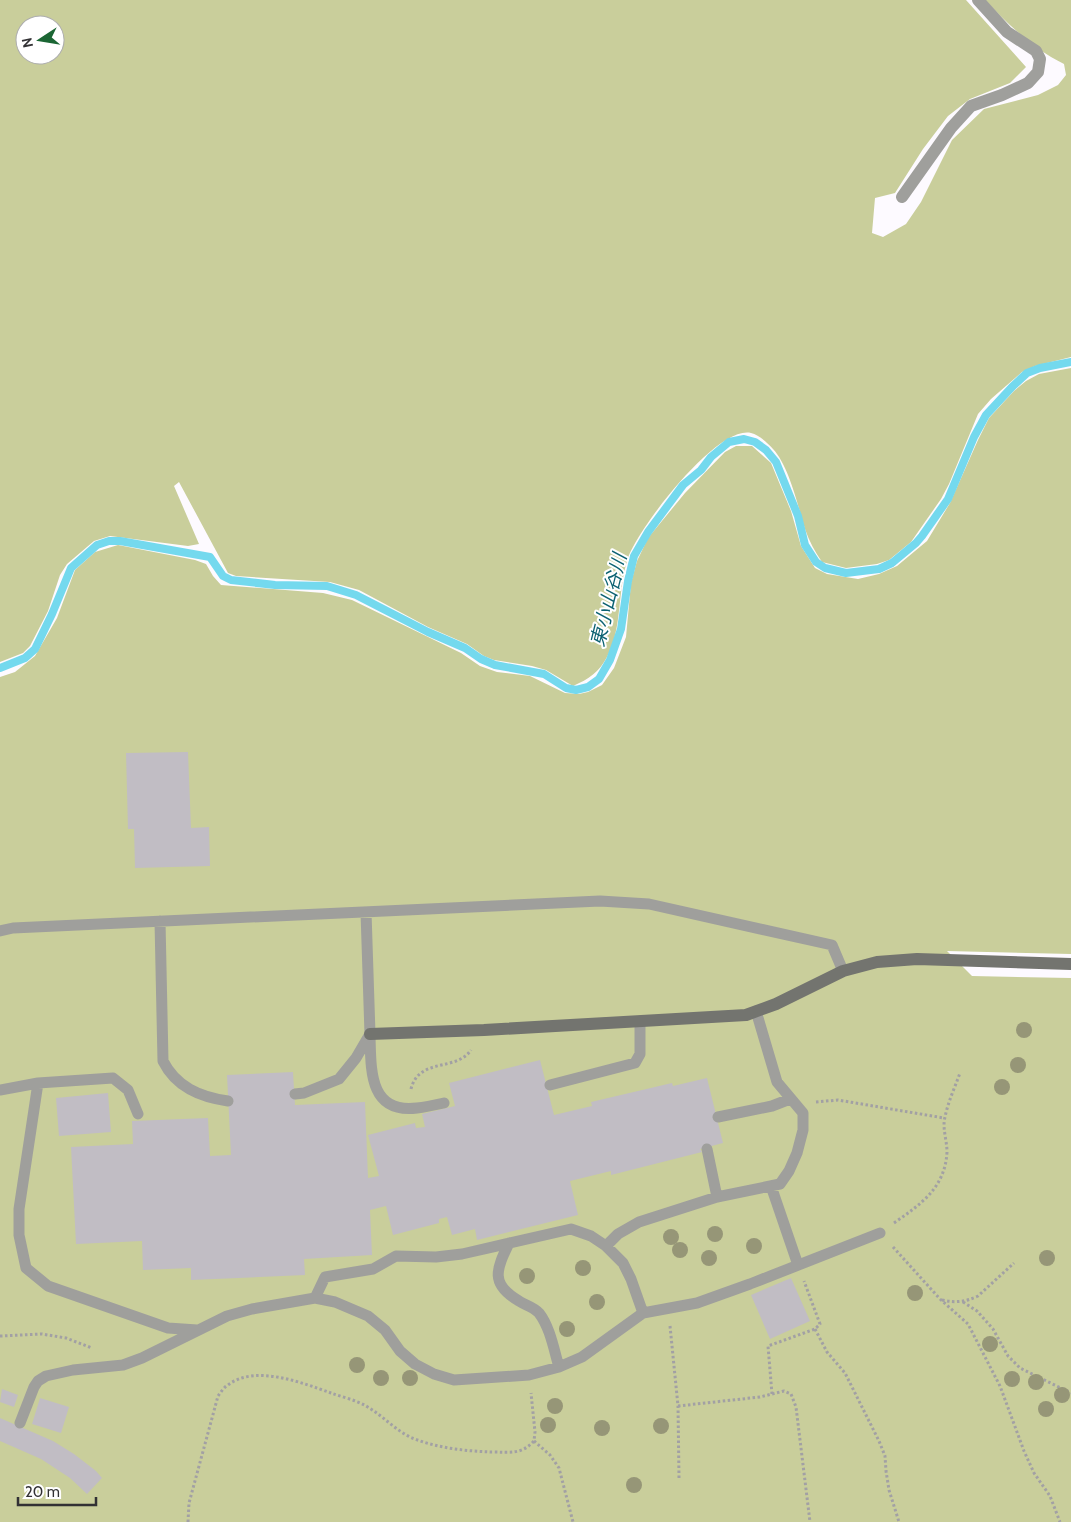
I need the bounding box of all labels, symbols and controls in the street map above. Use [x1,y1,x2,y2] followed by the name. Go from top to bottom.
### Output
[15,15,65,65] north arrow
[17,36,37,49] text: N
[586,549,632,649] water label: 東小山谷川
[18,1474,95,1506] scale bar
[25,1483,60,1501] text: 20 m

